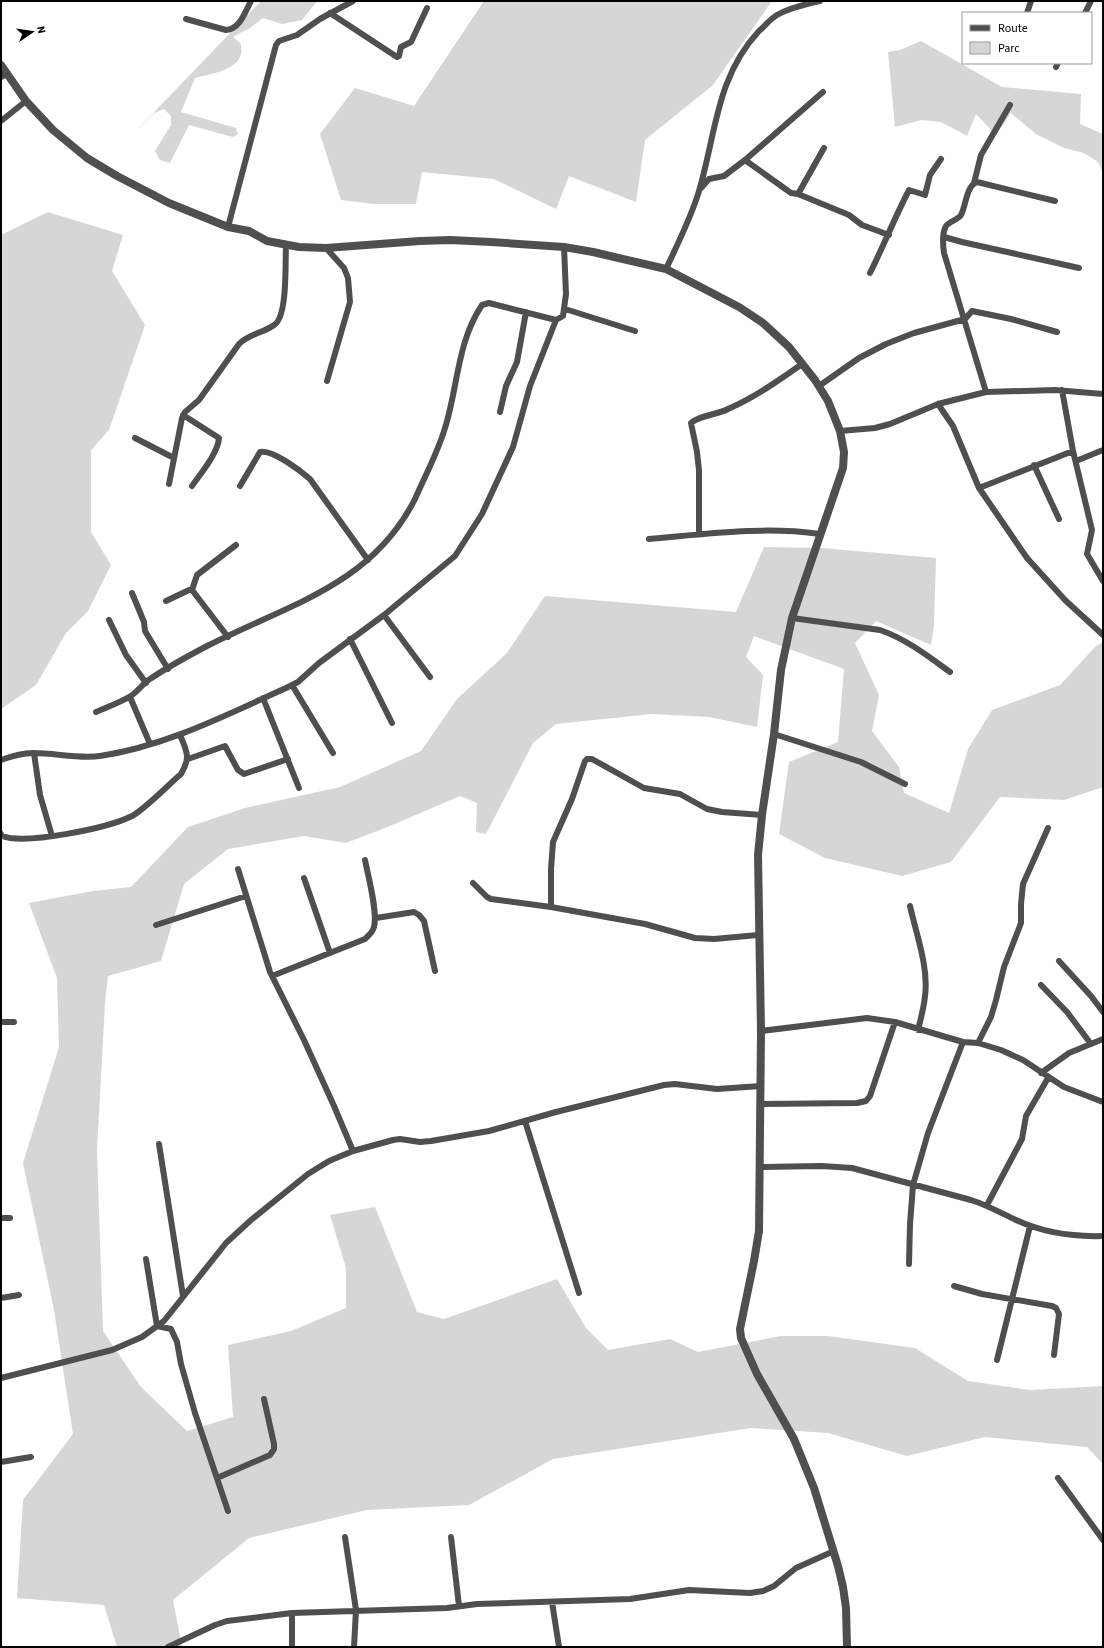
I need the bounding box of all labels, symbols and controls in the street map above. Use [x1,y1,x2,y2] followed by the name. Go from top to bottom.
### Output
[12,12,52,52] north arrow
[962,12,1092,64] legend
[998,20,1028,37] text: Route
[33,25,49,35] text: N
[998,40,1020,57] text: Parc

